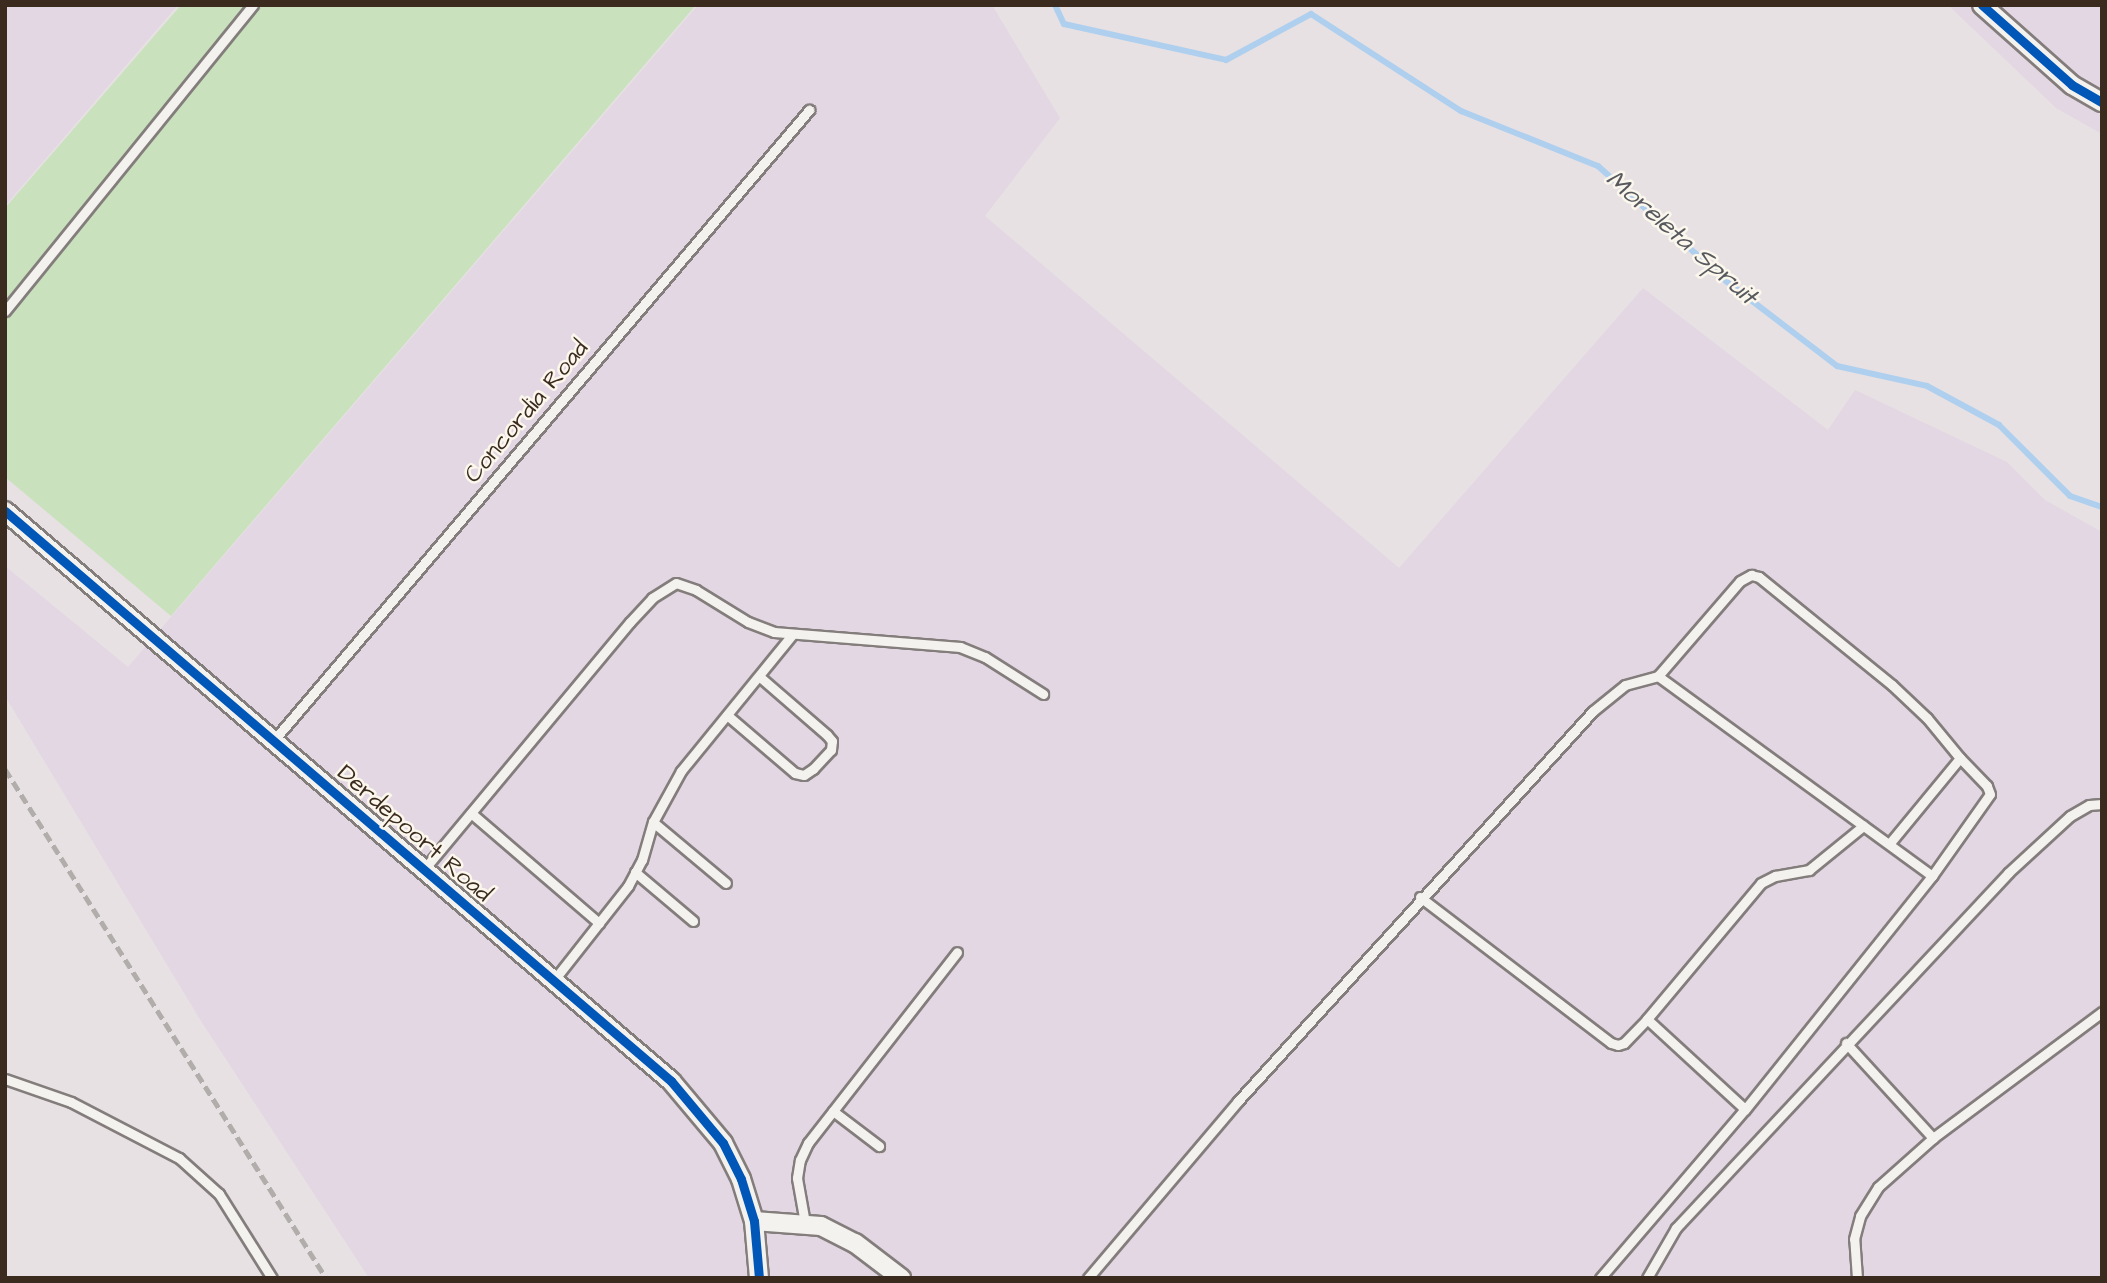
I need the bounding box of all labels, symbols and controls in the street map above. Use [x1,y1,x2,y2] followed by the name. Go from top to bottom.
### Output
[1599,164,1763,312] water label: Moreleta Spruit
[459,335,595,489] street label: Concordia Road
[331,759,497,909] street label: Derdepoort Road

